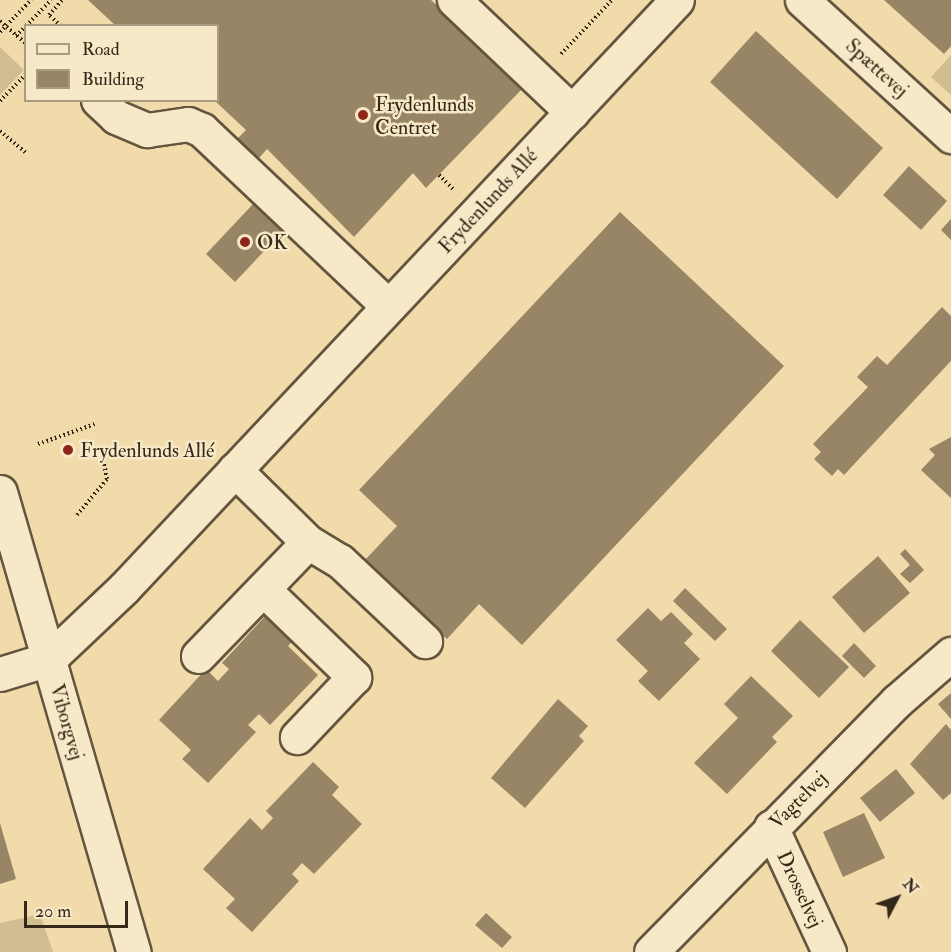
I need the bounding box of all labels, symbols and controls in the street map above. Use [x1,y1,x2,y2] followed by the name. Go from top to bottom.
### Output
[24,24,219,102] legend
[841,34,913,102] street label: Spættevej
[82,38,120,61] text: Road
[82,68,144,91] text: Building
[375,92,474,139] place label: Frydenlunds Centret
[356,108,370,122] marker: Frydenlunds Centret
[433,144,543,258] street label: Frydenlunds Allé
[257,230,287,254] place label: OK
[238,235,252,249] marker: OK
[80,438,214,462] place label: Frydenlunds Allé
[61,443,75,457] marker: Frydenlunds Allé
[45,681,89,763] street label: Viborgvej
[764,766,832,834] street label: Vagtelvej
[772,847,828,931] street label: Drosselvej
[867,868,927,928] north arrow
[898,874,923,898] text: N
[27,889,130,927] scale bar
[35,900,71,923] text: 20 m

